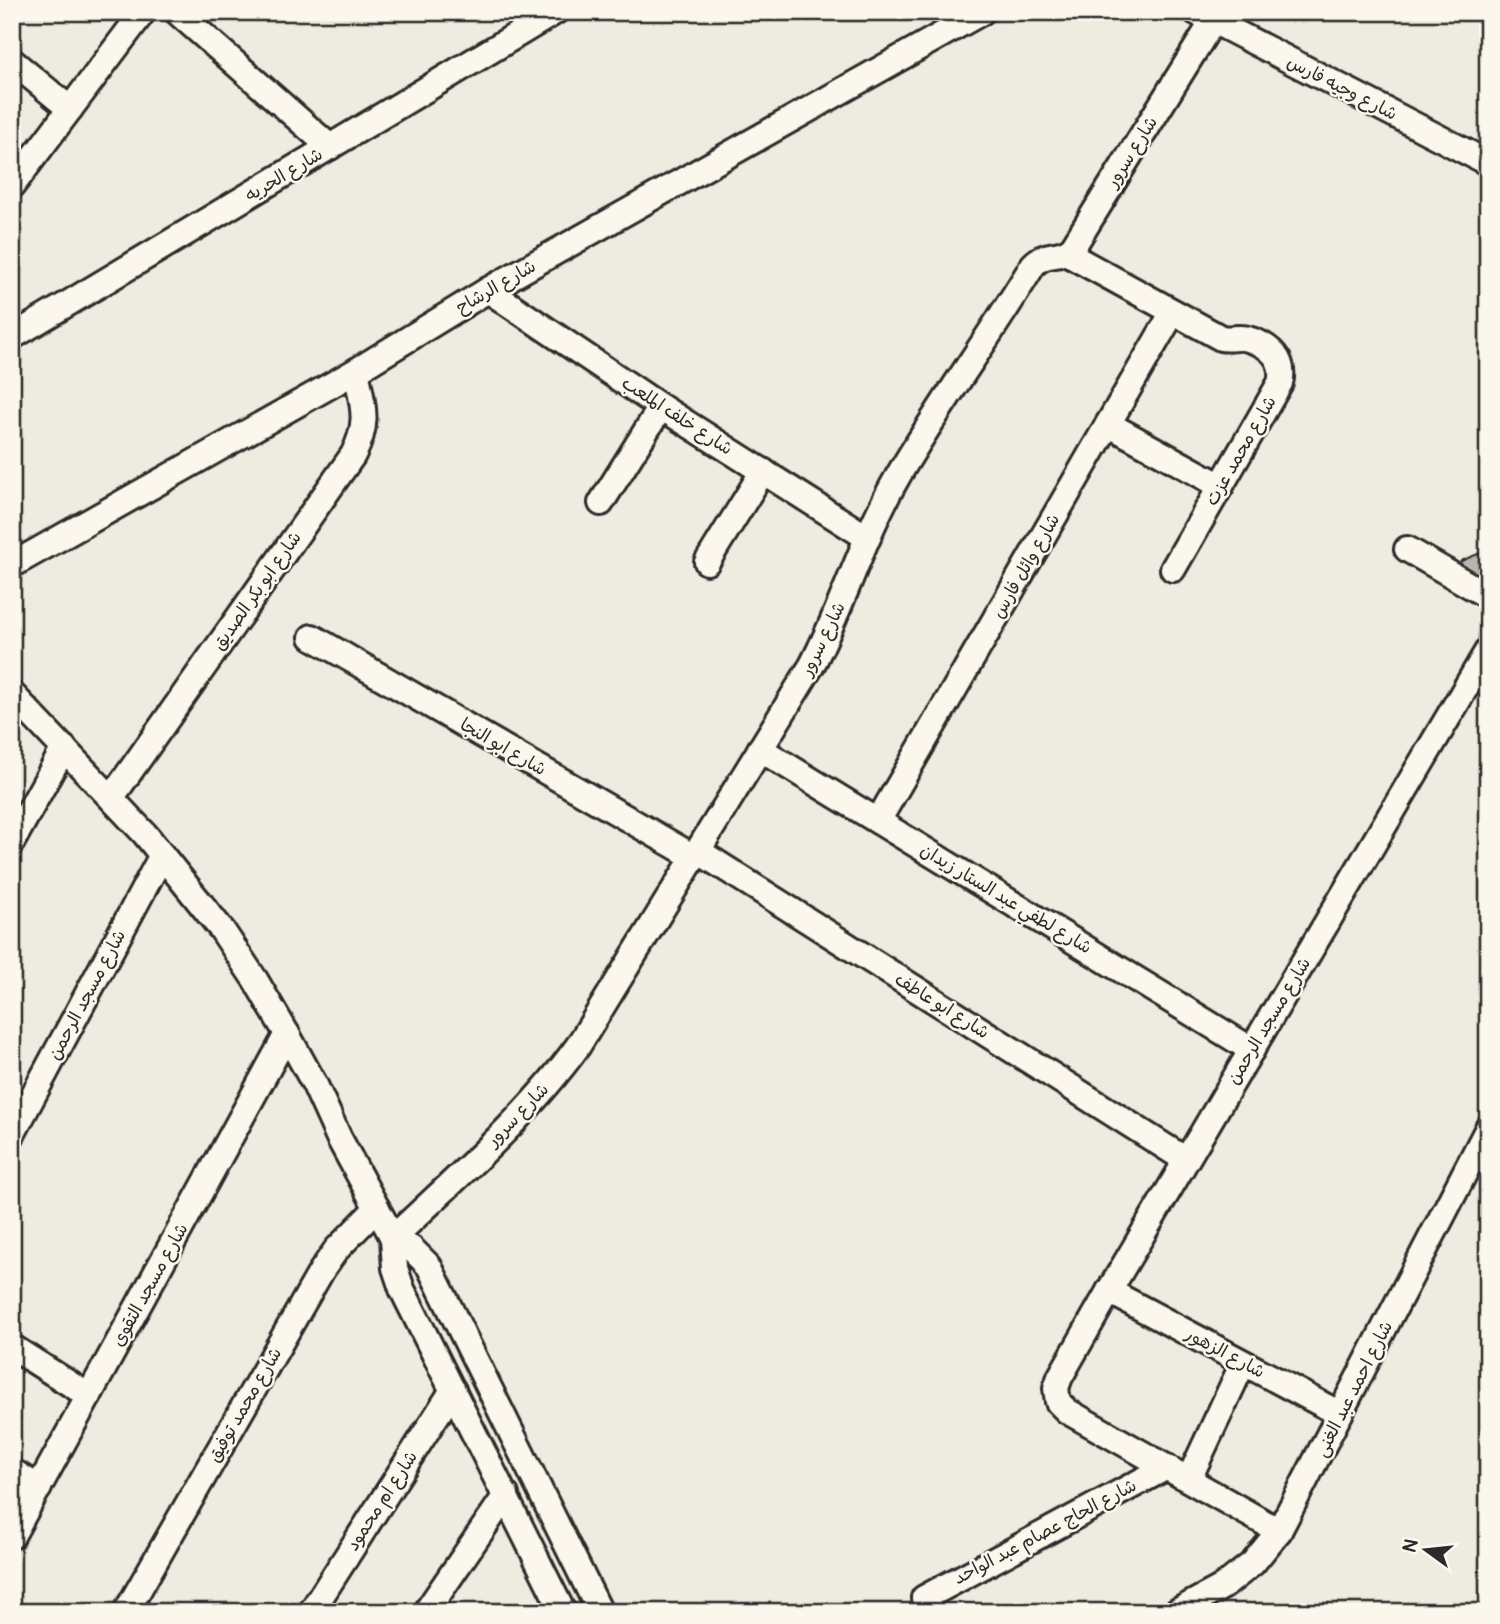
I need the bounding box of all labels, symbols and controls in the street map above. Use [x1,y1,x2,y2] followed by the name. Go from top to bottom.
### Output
[1283,50,1401,126] street label: شارع وجيه فارس
[1100,112,1163,194] street label: شارع سرور
[241,143,327,207] street label: شارع الحريه
[452,255,540,319] street label: شارع الرشاح
[617,372,737,460] street label: شارع خلف الملعب
[1200,392,1282,510] street label: شارع محمد عزت
[987,510,1065,622] street label: شارع وائل فارس
[207,527,307,655] street label: شارع ابو بكر الصديق
[794,598,851,682] street label: شارع سرور
[456,713,550,781] street label: شارع ابو النجا
[914,839,1096,963] street label: شارع لطفي عبد الستار زيدان
[43,926,131,1064] street label: شارع مسجد الرحمن
[1222,953,1316,1089] street label: شارع مسجد الرحمن
[890,968,994,1044] street label: شارع ابو عاطف
[481,1078,554,1153] street label: شارع سرور
[107,1219,193,1351] street label: شارع مسجد التقوى
[1310,1317,1398,1461] street label: شارع احمد عبد الغنى
[1180,1322,1269,1384] street label: شارع الزهور
[203,1343,287,1467] street label: شارع محمد توفيق
[341,1447,425,1556] street label: شارع ام محمود
[949,1474,1142,1592] street label: شارع الحاج عصام عبد الواحد
[1392,1516,1462,1586] north arrow
[1397,1536,1424,1555] text: N

